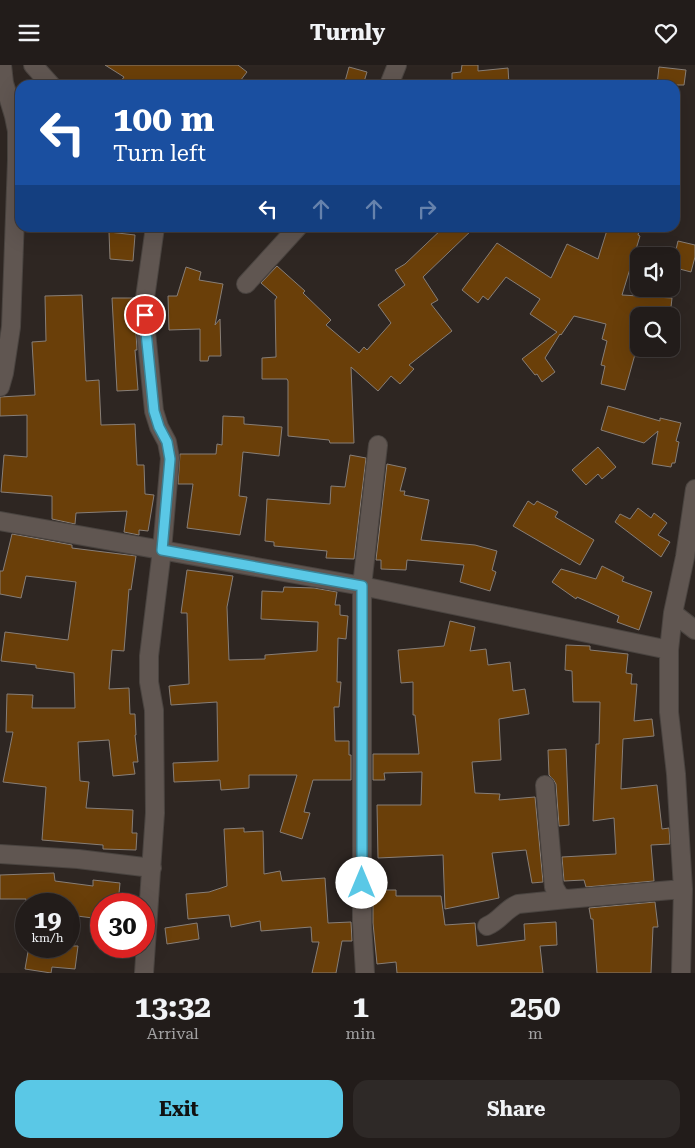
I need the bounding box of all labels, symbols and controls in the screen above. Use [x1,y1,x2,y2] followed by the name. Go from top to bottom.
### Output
[15,19,43,47] icon: menu
[652,19,680,47] icon: heart
[310,20,385,45] text: Turnly
[113,99,214,140] text: 100 m
[30,100,95,165] icon: left
[113,141,206,166] text: Turn left
[254,195,282,223] icon: left
[307,195,335,223] icon: ahead
[360,195,388,223] icon: ahead
[413,195,441,223] icon: right
[630,247,680,357] map controls
[630,247,680,297] button: sound
[124,294,166,336] pin
[131,301,159,329] icon: arrive
[630,307,680,357] button: search
[335,856,387,908] position arrow
[90,893,155,958] speed limit sign: 30
[33,905,62,934] text: 19
[31,931,64,945] text: km/h
[134,989,211,1024] text: 13:32
[352,989,369,1024] text: 1
[510,989,560,1024] text: 250
[147,1024,199,1043] text: Arrival
[346,1024,376,1043] text: min
[528,1024,543,1043] text: m
[15,1080,343,1138] button: Exit
[353,1080,680,1138] button: Share

